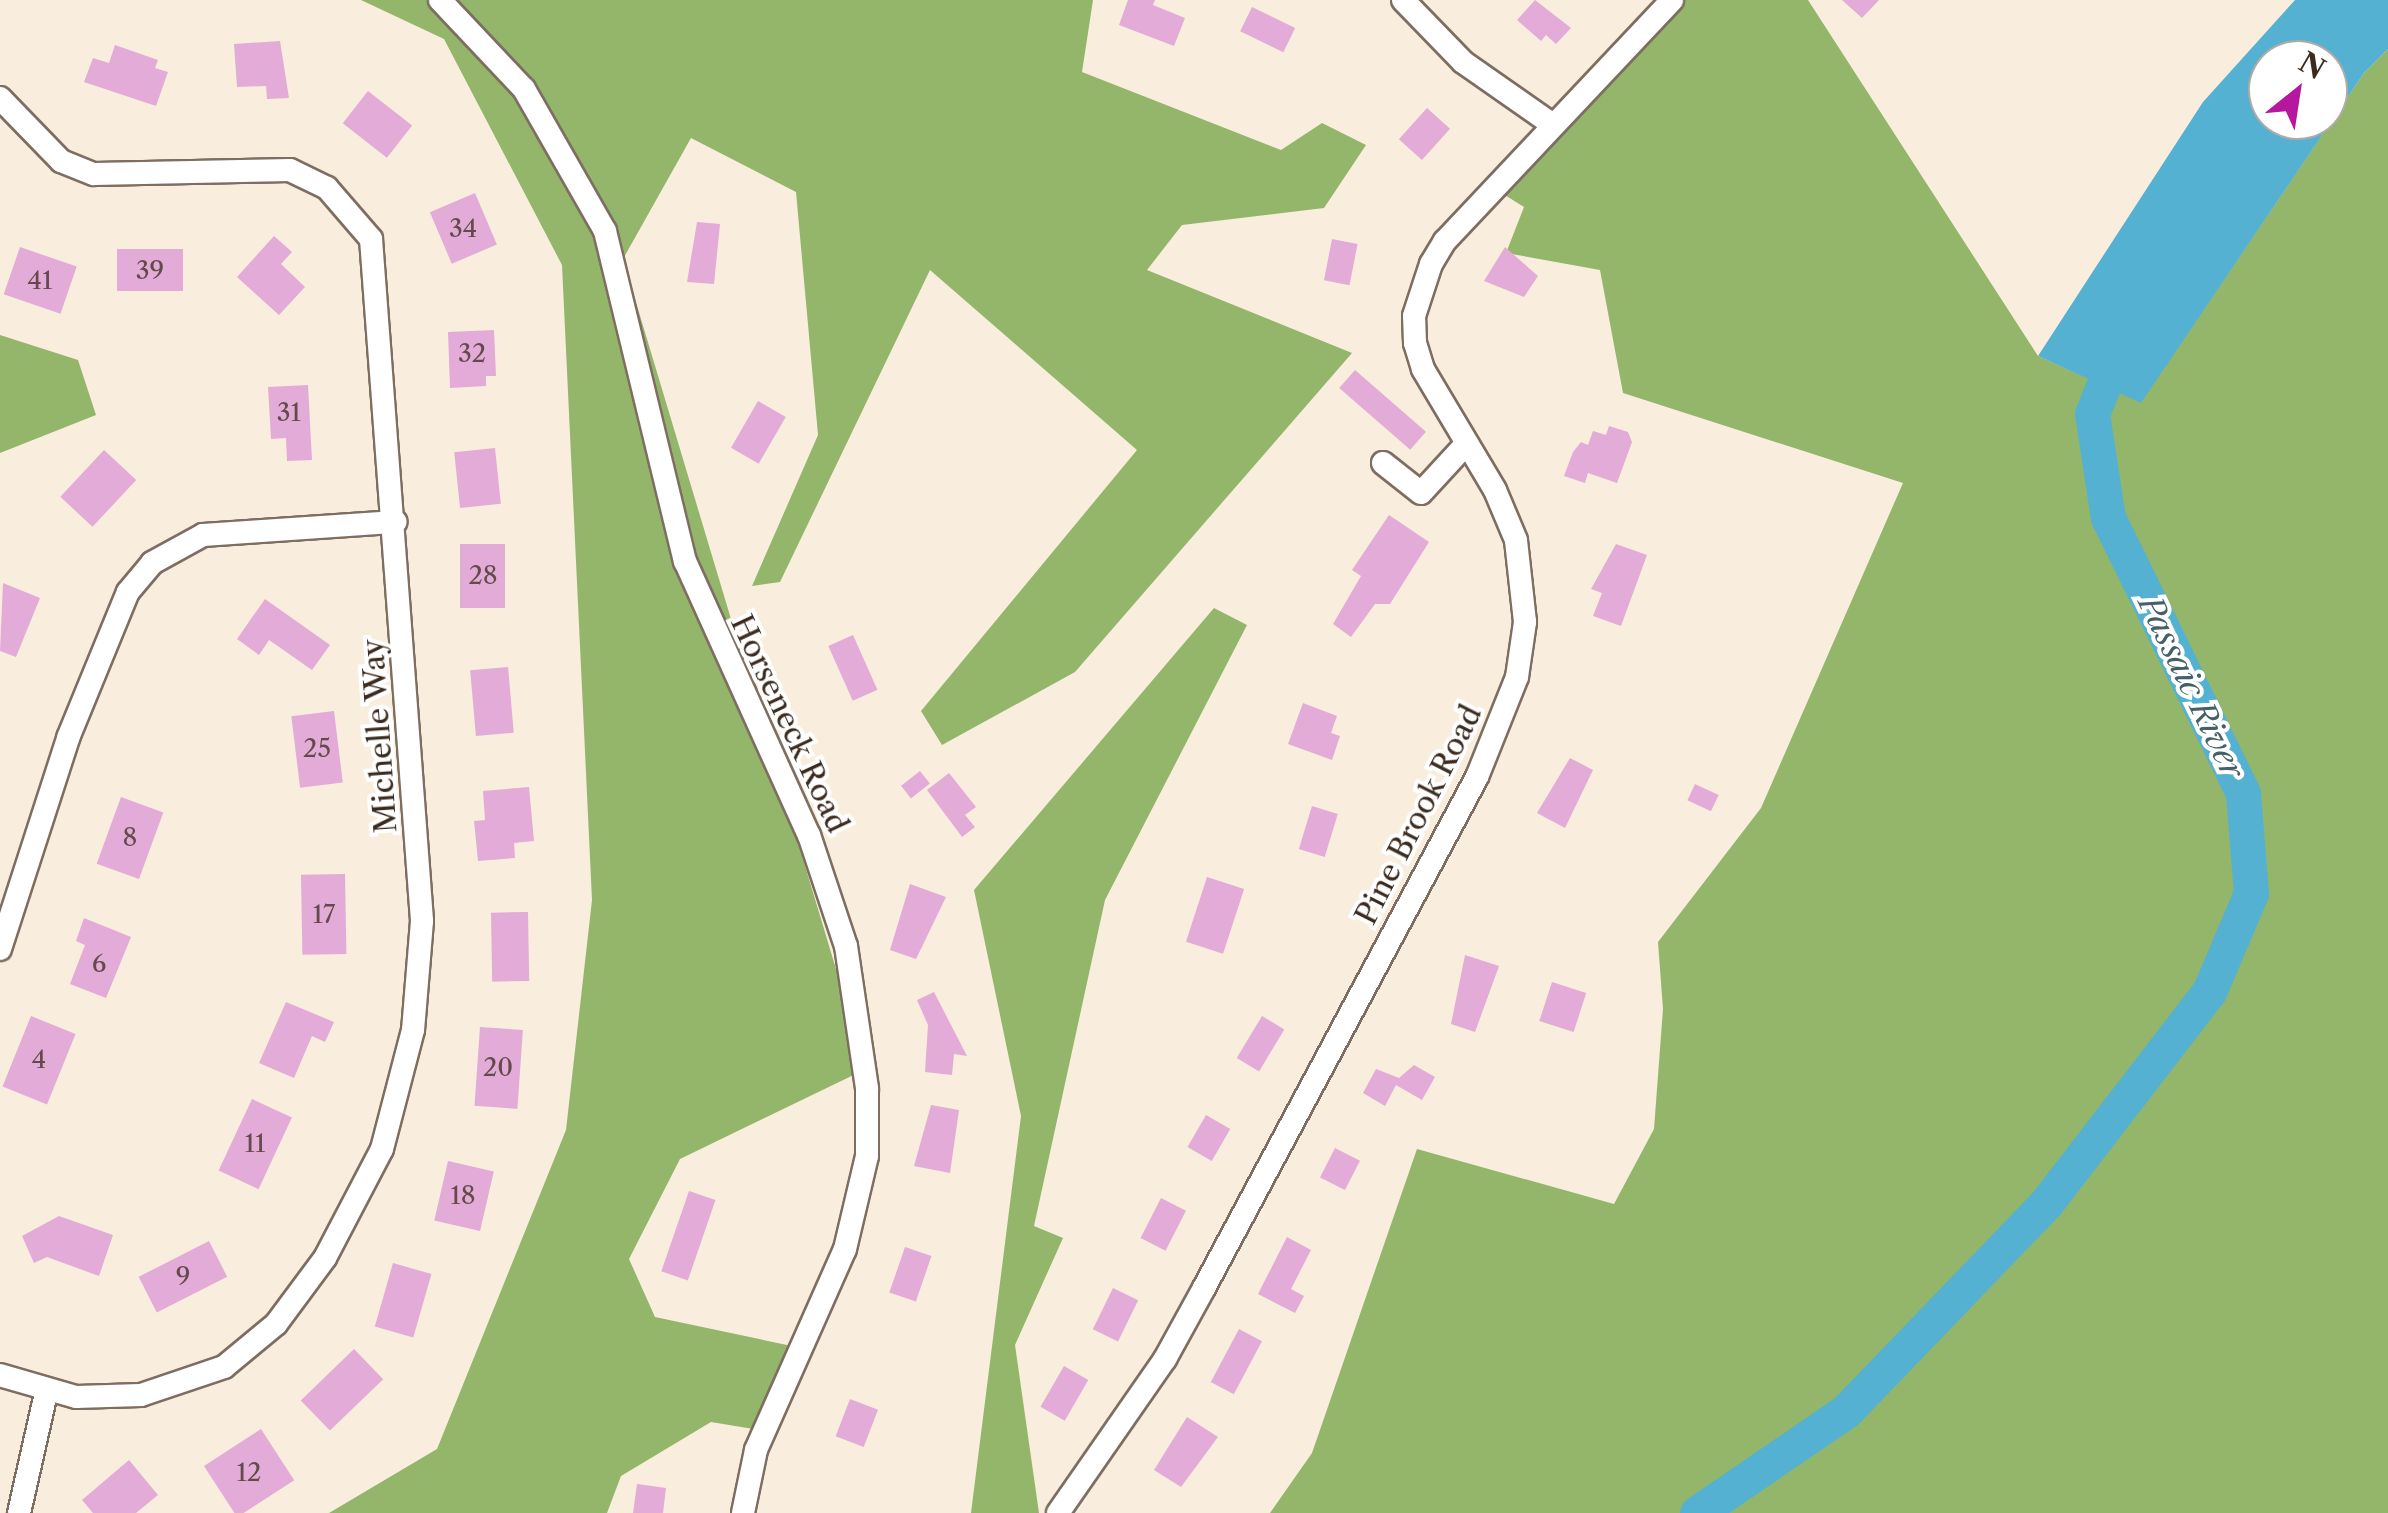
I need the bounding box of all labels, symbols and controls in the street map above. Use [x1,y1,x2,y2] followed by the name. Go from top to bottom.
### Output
[2248,40,2348,140] north arrow
[2293,45,2331,87] text: N
[449,214,477,244] house number: 34
[136,256,164,286] house number: 39
[28,266,52,296] house number: 41
[458,339,486,369] house number: 32
[277,398,301,428] house number: 31
[468,561,498,591] house number: 28
[2130,589,2252,785] water label: Passaic River
[723,609,855,839] street label: Horseneck Road
[355,637,405,835] street label: Michelle Way
[1348,699,1490,931] street label: Pine Brook Road
[303,734,331,764] house number: 25
[123,823,137,853] house number: 8
[313,900,335,930] house number: 17
[92,949,106,979] house number: 6
[32,1045,46,1075] house number: 4
[483,1053,513,1083] house number: 20
[244,1129,266,1159] house number: 11
[450,1181,476,1211] house number: 18
[176,1262,190,1292] house number: 9
[237,1458,261,1488] house number: 12

